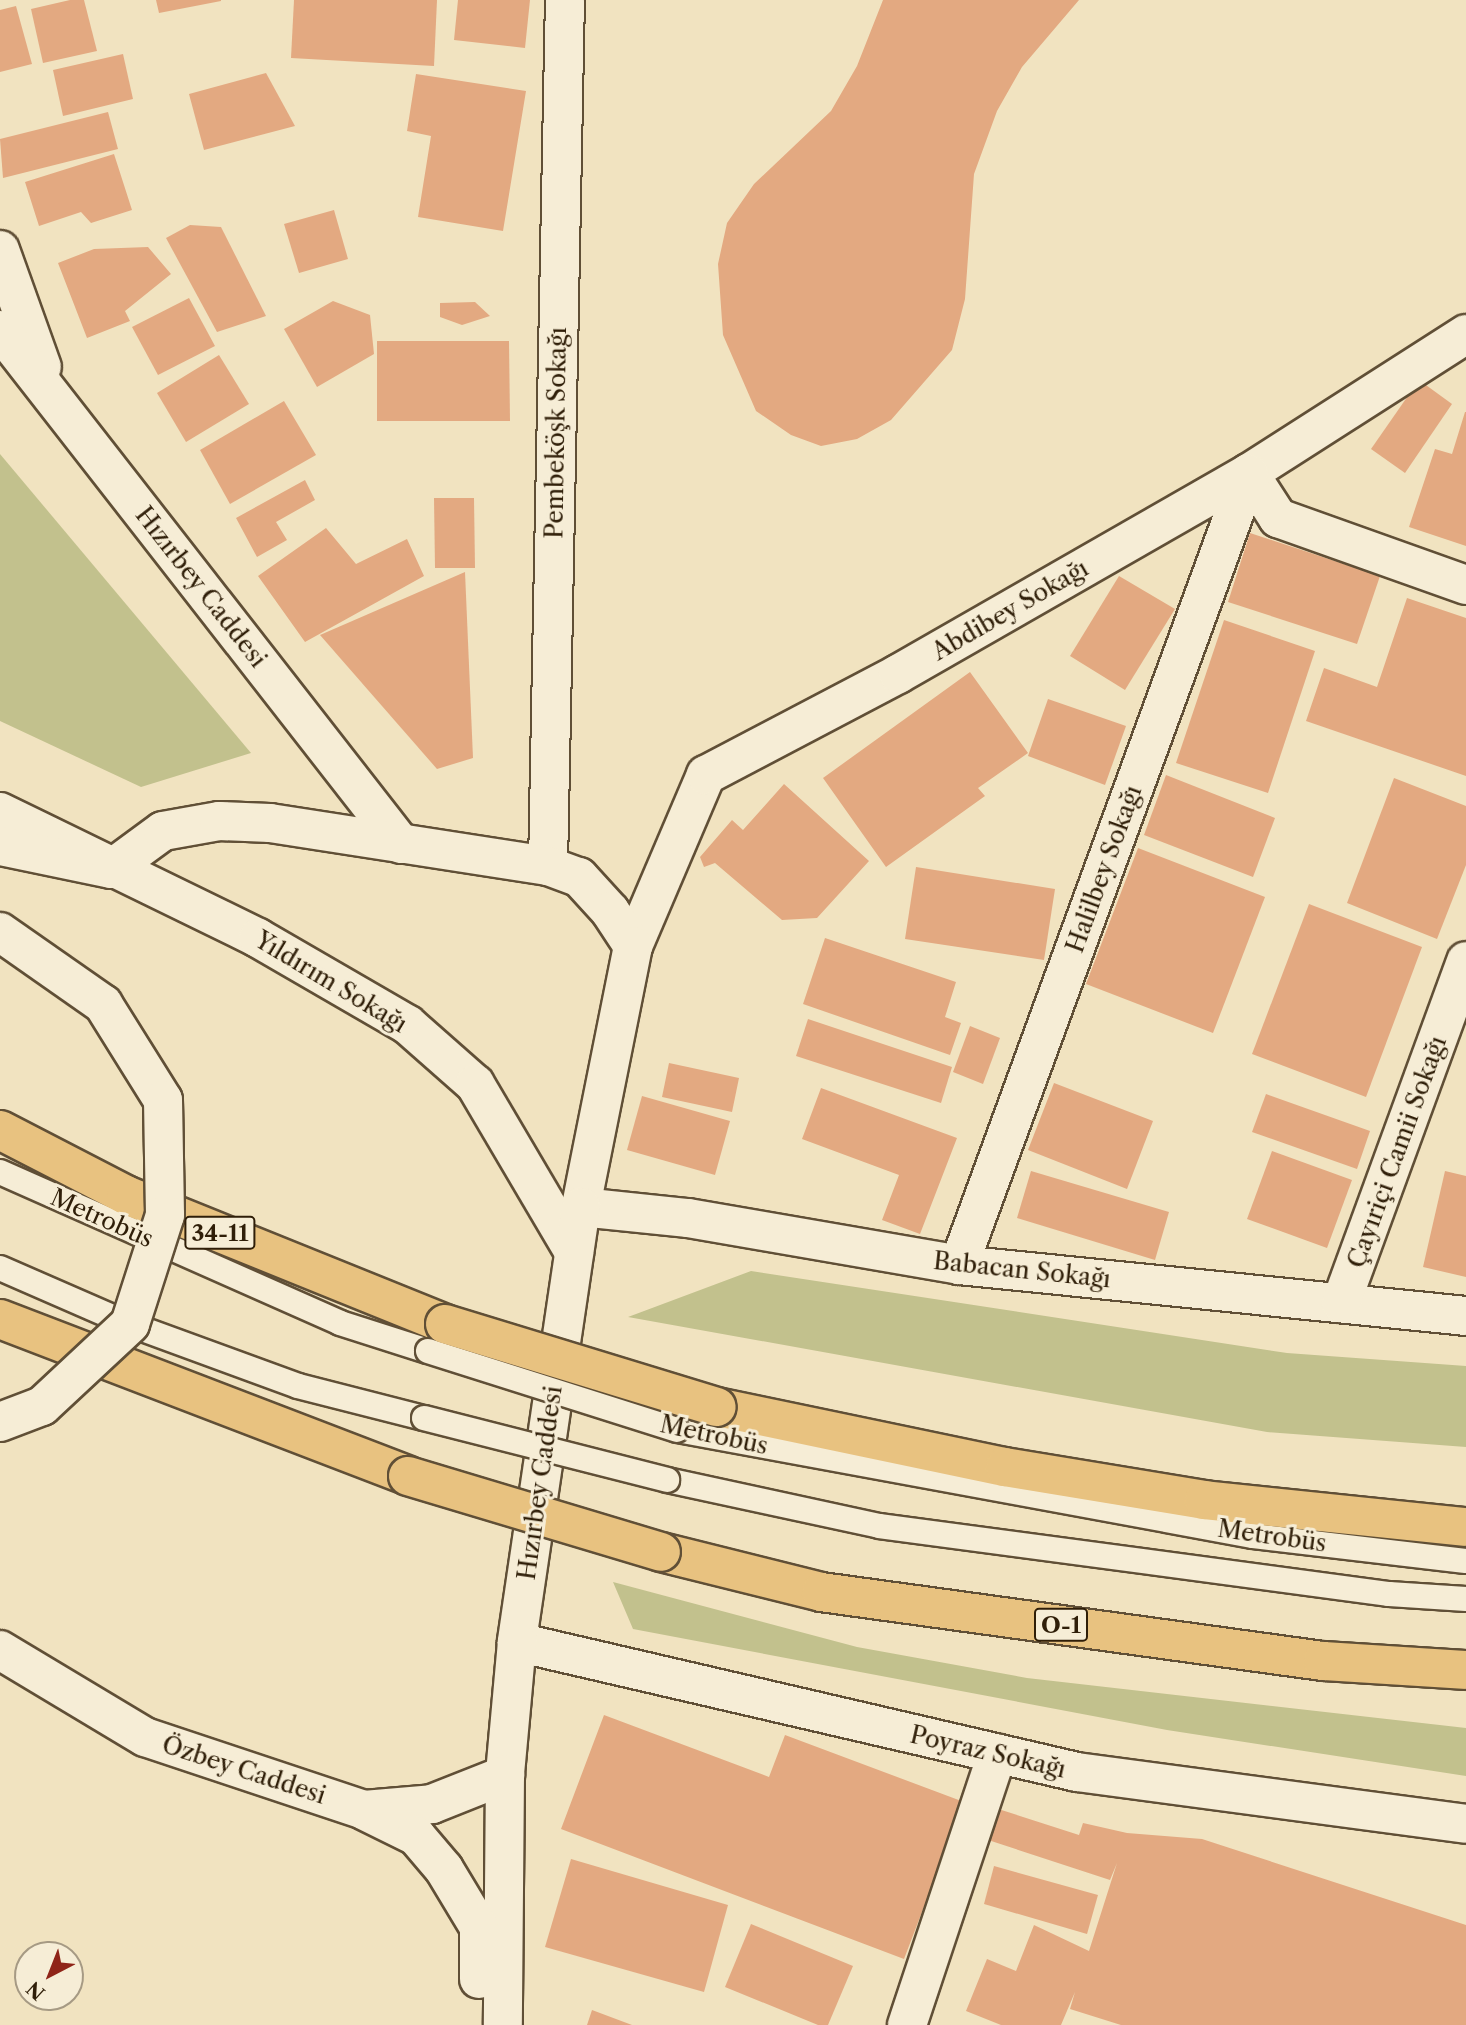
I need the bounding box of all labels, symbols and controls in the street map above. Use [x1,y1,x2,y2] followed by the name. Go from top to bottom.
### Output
[540,327,572,539] street label: Pembeköşk Sokağı
[129,501,273,673] street label: Hızırbey Caddesi
[926,553,1094,667] street label: Abdibey Sokağı
[1060,781,1148,957] street label: Halilbey Sokağı
[250,925,412,1039] street label: Yıldırım Sokağı
[1342,1032,1452,1272] street label: Çayıriçi Camii Sokağı
[46,1183,158,1253] street label: Metrobüs
[183,1214,257,1252] road number: 34-11
[932,1246,1112,1294] street label: Babacan Sokağı
[512,1384,568,1582] street label: Hızırbey Caddesi
[657,1410,771,1460] street label: Metrobüs
[1216,1514,1328,1558] street label: Metrobüs
[1033,1606,1089,1644] road number: O-1
[907,1720,1069,1784] street label: Poyraz Sokağı
[158,1730,330,1810] street label: Özbey Caddesi
[14,1941,84,2011] north arrow
[22,1976,50,2005] text: N

